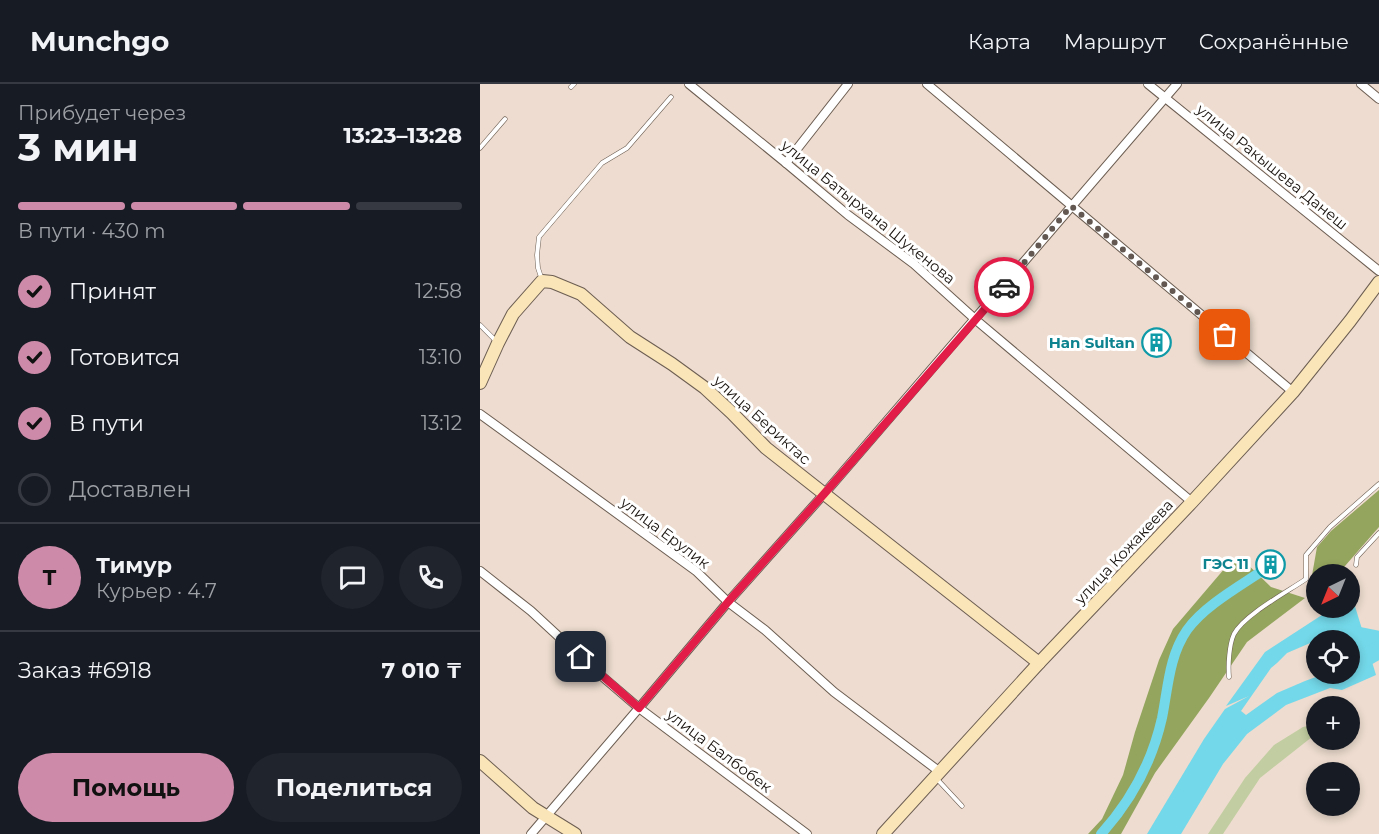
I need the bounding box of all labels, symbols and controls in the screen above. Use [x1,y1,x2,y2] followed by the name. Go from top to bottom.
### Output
[30,24,169,58] text: Munchgo
[968,29,1031,54] text: Карта
[1064,29,1166,54] text: Маршрут
[1199,29,1349,54] text: Сохранённые
[1192,99,1352,234] street label: улица Ракышева Данеш
[18,101,186,125] text: Прибудет через
[343,122,462,149] text: 13:23–13:28
[18,123,139,171] text: 3 мин
[777,135,959,288] street label: улица Батырхана Шукенова
[18,219,166,243] text: В пути · 430 m
[974,257,1034,317] courier
[988,271,1021,304] icon: car
[18,275,51,308] icon: check
[69,278,156,305] text: Принят
[415,279,462,303] text: 12:58
[1199,309,1250,360] pin
[1208,318,1241,351] icon: bag
[1140,327,1172,359] building icon: Han Sultan
[1049,333,1135,352] place label: Han Sultan
[18,341,51,374] icon: check
[69,344,180,371] text: Готовится
[419,345,462,369] text: 13:10
[709,370,815,468] street label: улица Бериктас
[18,407,51,440] icon: check
[69,410,144,437] text: В пути
[421,411,462,435] text: 13:12
[69,476,191,503] text: Доставлен
[616,492,714,573] street label: улица Ерулик
[1070,495,1177,609] street label: улица Кожакеева
[321,546,384,609] button: chat
[399,546,462,609] button: phone
[1254,548,1286,580] building icon: ГЭС 11
[96,552,172,579] text: Тимур
[1202,554,1249,573] place label: ГЭС 11
[42,564,57,591] text: Т
[1306,564,1360,618] north arrow
[1306,564,1360,816] map controls
[96,579,217,603] text: Курьер · 4.7
[1306,630,1360,684] button: locate
[555,631,606,682] pin
[564,640,597,673] icon: home
[18,657,151,684] text: Заказ #6918
[381,657,462,684] text: 7 010 ₸
[1306,696,1360,750] button: +
[662,704,776,797] street label: улица Балбобек
[18,753,234,822] button: Помощь
[246,753,462,822] button: Поделиться
[1306,762,1360,816] button: −

